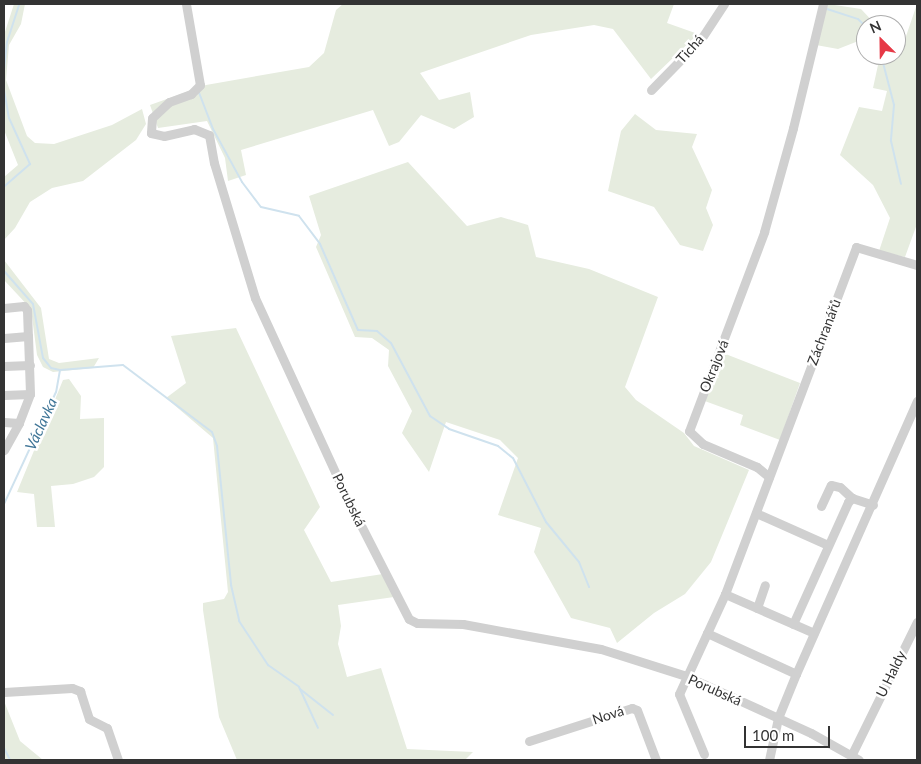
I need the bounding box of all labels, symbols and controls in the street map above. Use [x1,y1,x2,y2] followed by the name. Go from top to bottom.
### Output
[856,15,906,65] north arrow
[867,17,884,37] text: N
[673,31,707,67] street label: Tichá
[804,297,844,367] street label: Záchranářů
[696,337,732,395] street label: Okrajová
[21,395,61,453] water label: Václavka
[329,471,369,529] street label: Porubská
[873,648,909,700] street label: U Haldy
[686,671,744,709] street label: Porubská
[590,702,626,728] street label: Nová
[746,716,832,748] scale bar
[752,726,794,744] text: 100 m

